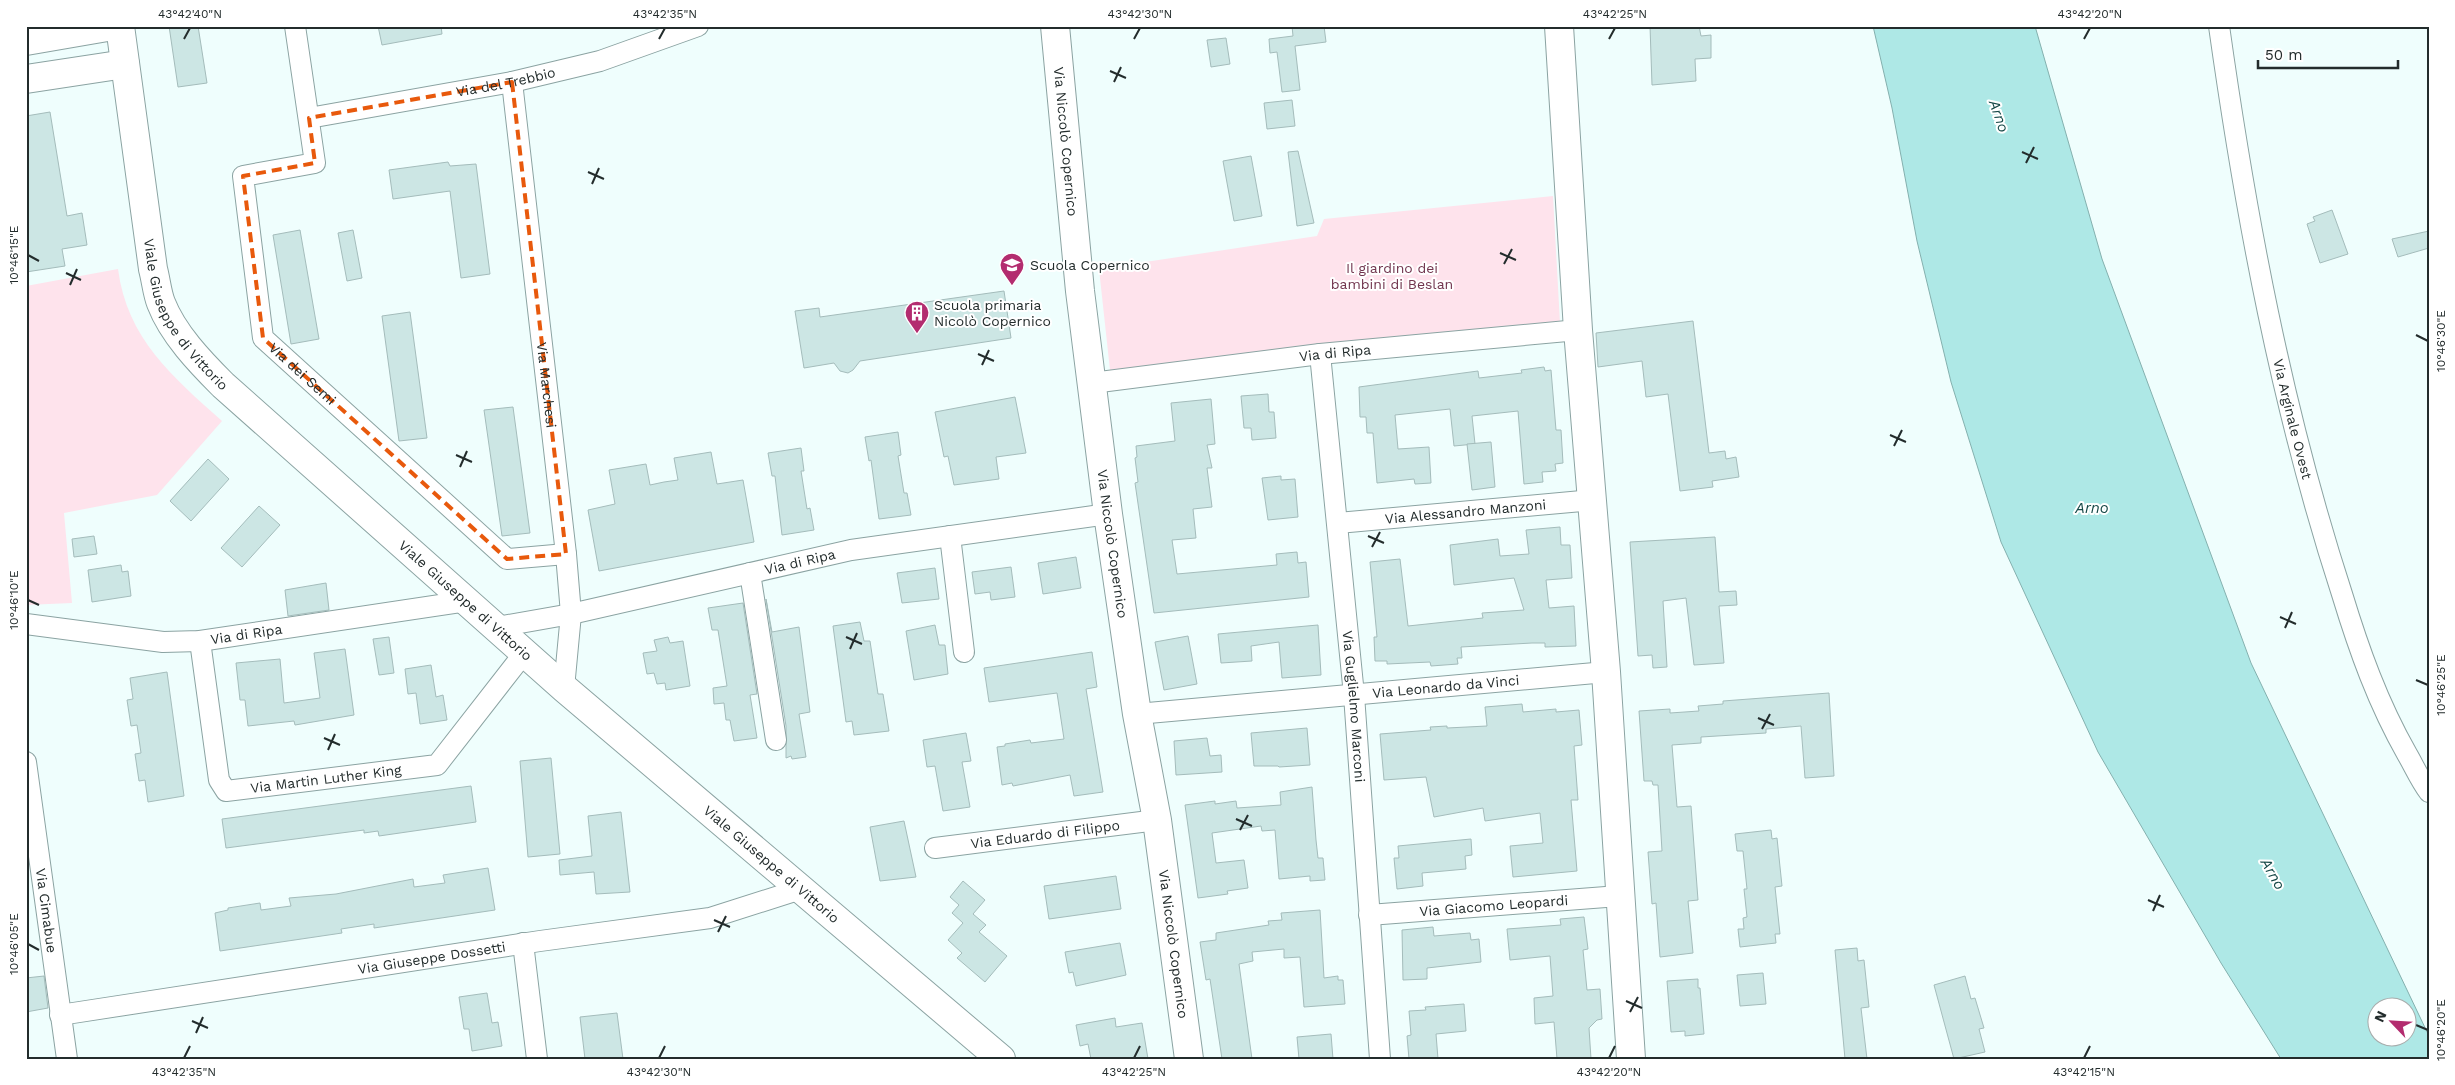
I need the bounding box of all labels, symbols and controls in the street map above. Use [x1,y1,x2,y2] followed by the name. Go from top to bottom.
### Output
[158,7,222,21] text: 43°42'40"N
[633,7,697,21] text: 43°42'35"N
[1108,7,1172,21] text: 43°42'30"N
[1583,7,1647,21] text: 43°42'25"N
[2058,7,2122,21] text: 43°42'20"N
[2258,38,2398,70] scale bar
[2265,46,2302,64] text: 50 m
[455,64,557,100] street label: Via del Trebbio
[1051,66,1081,217] street label: Via Niccolò Copernico
[1985,96,2013,135] water label: Arno
[7,225,21,284] text: 10°46'15"E
[141,237,231,393] street label: Viale Giuseppe di Vittorio
[999,252,1025,286] school or university icon: Scuola Copernico
[1030,257,1150,273] place label: Scuola Copernico
[1331,260,1453,292] park label: Il giardino dei bambini di Beslan
[934,297,1051,329] place label: Scuola primaria Nicolò Copernico
[904,300,930,334] building icon: Scuola primaria Nicolò Copernico
[2434,310,2448,372] text: 10°46'30"E
[266,339,339,408] street label: Via dei Semi
[534,341,560,429] street label: Via Marchesi
[1298,341,1372,365] street label: Via di Ripa
[2270,357,2315,481] street label: Via Arginale Ovest
[1094,468,1131,619] street label: Via Niccolò Copernico
[1384,496,1547,527] street label: Via Alessandro Manzoni
[2074,499,2109,517] water label: Arno
[395,537,535,664] street label: Viale Giuseppe di Vittorio
[763,546,837,578] street label: Via di Ripa
[7,570,21,630] text: 10°46'10"E
[209,621,283,647] street label: Via di Ripa
[1340,630,1368,783] street label: Via Guglielmo Marconi
[2434,654,2448,716] text: 10°46'25"E
[1371,672,1520,701] street label: Via Leonardo da Vinci
[249,761,403,796] street label: Via Martin Luther King
[700,802,843,926] street label: Viale Giuseppe di Vittorio
[970,817,1121,851] street label: Via Eduardo di Filippo
[2256,854,2289,893] water label: Arno
[33,867,60,954] street label: Via Cimabue
[1156,869,1191,1019] street label: Via Niccolò Copernico
[1419,892,1569,919] street label: Via Giacomo Leopardi
[7,913,21,975] text: 10°46'05"E
[357,938,507,977] street label: Via Giuseppe Dossetti
[2368,998,2418,1048] north arrow
[2434,999,2448,1061] text: 10°46'20"E
[2371,1008,2390,1025] text: N
[152,1065,216,1079] text: 43°42'35"N
[627,1065,691,1079] text: 43°42'30"N
[1102,1065,1166,1079] text: 43°42'25"N
[1577,1065,1641,1079] text: 43°42'20"N
[2053,1065,2115,1079] text: 43°42'15"N

